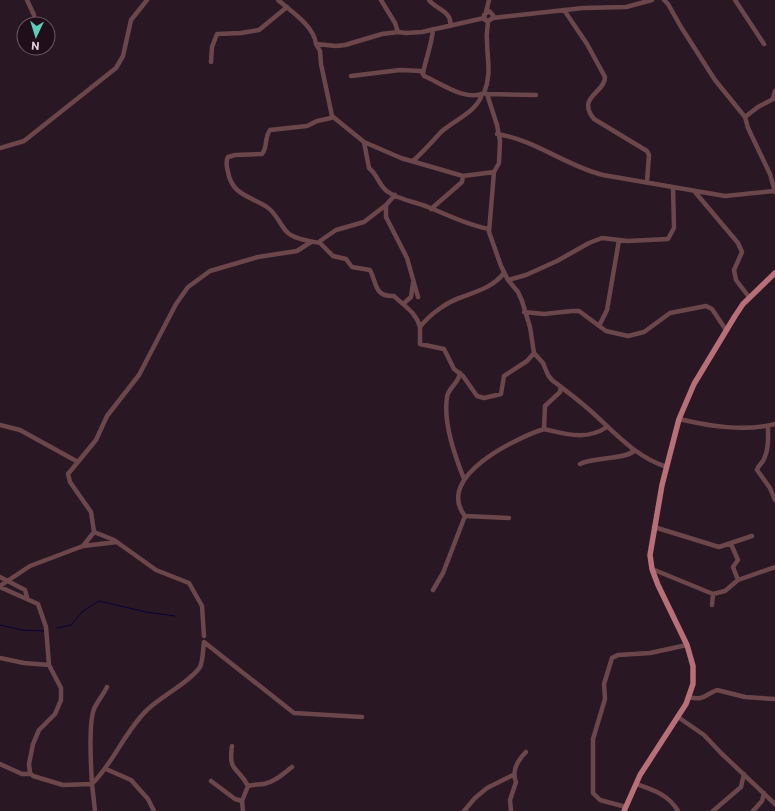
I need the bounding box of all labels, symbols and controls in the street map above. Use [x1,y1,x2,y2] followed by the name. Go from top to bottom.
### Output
[16,16,56,56] north arrow
[31,40,40,53] text: N

